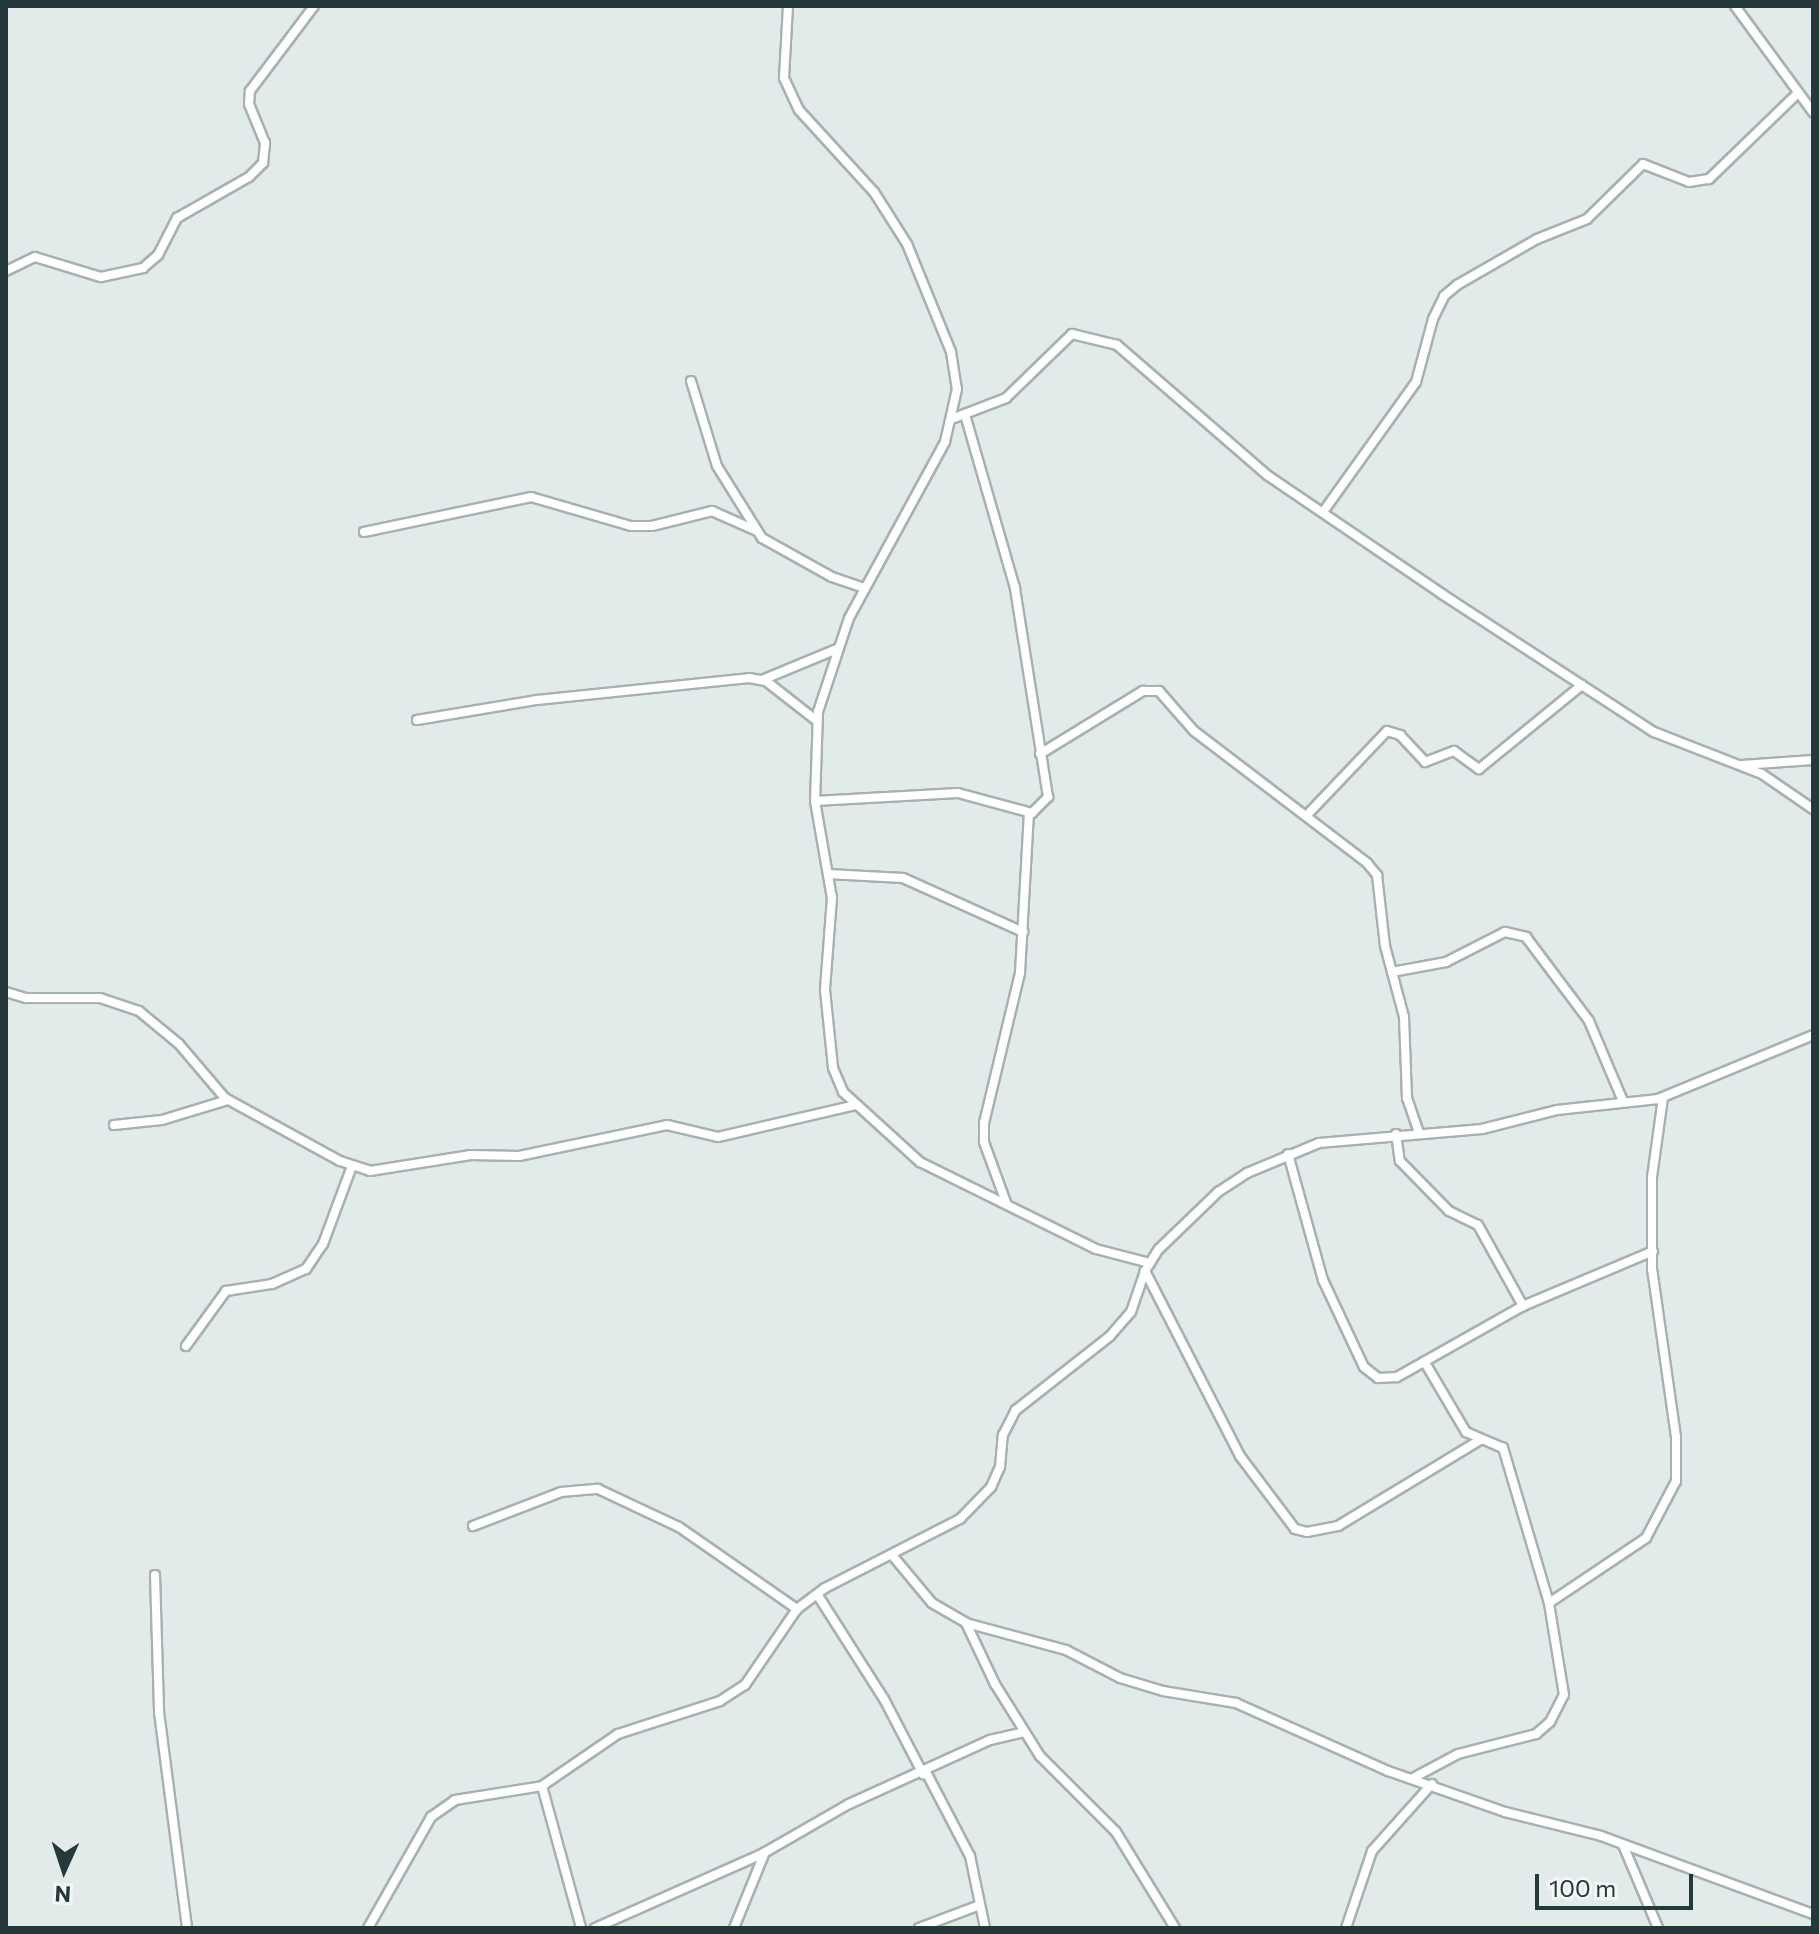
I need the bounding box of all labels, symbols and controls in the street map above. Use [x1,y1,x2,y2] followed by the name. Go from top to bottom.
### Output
[24,1830,104,1910] north arrow
[1539,1858,1697,1908] scale bar
[1549,1873,1616,1902] text: 100 m
[54,1881,72,1908] text: N

